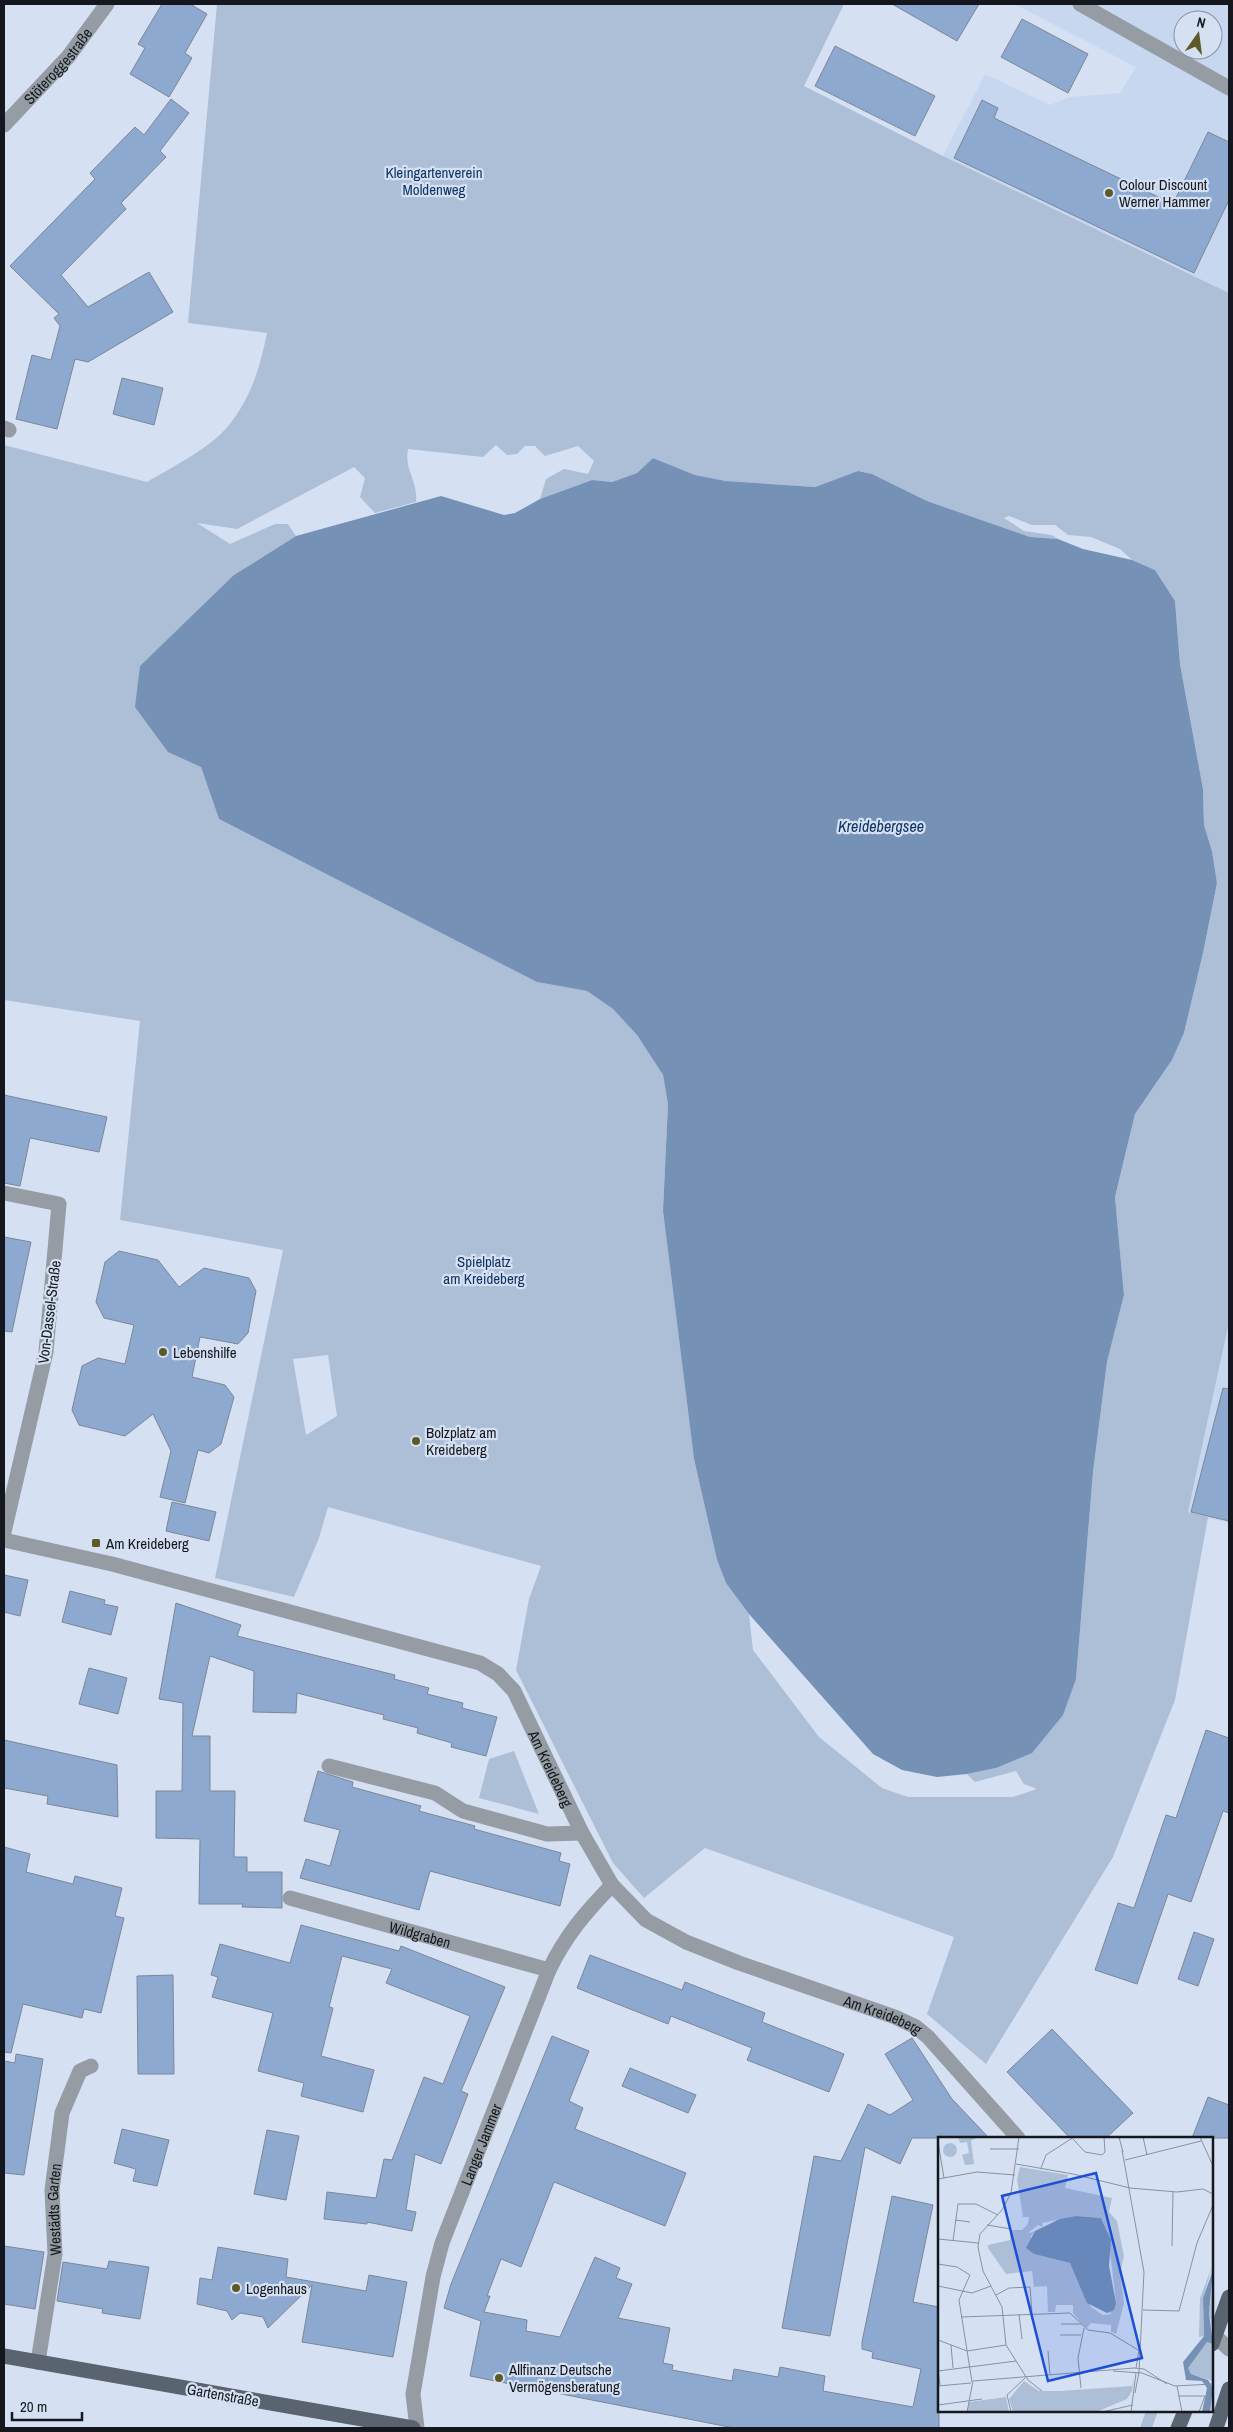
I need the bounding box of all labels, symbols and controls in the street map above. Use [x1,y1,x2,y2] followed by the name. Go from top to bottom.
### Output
[1173,10,1223,60] north arrow
[1195,13,1207,32] text: N
[19,23,97,109] street label: Stöteroggestraße
[385,162,483,200] park label: Kleingartenverein Moldenweg
[1119,174,1210,212] place label: Colour Discount Werner Hammer
[1103,187,1115,199] marker: Colour Discount Werner Hammer
[838,815,924,837] water label: Kreidebergsee
[443,1251,525,1289] park label: Spielplatz am Kreideberg
[32,1259,66,1365] street label: Von-Dassel-Straße
[173,1342,237,1363] place label: Lebenshilfe
[157,1346,169,1358] marker: Lebenshilfe
[426,1422,496,1460] place label: Bolzplatz am Kreideberg
[410,1435,422,1447] marker: Bolzplatz am Kreideberg
[105,1533,189,1554] place label: Am Kreideberg
[90,1537,102,1549] marker: Am Kreideberg
[523,1726,578,1810] street label: Am Kreideberg
[387,1916,453,1953] street label: Wildgraben
[840,1989,927,2039] street label: Am Kreideberg
[455,2100,506,2188] street label: Langer Jammer
[938,2137,1213,2412] inset map
[41,2162,66,2256] street label: Westädts Garten
[246,2278,307,2299] place label: Logenhaus
[230,2282,242,2294] marker: Logenhaus
[508,2359,620,2397] place label: Allfinanz Deutsche Vermögensberatung
[493,2372,505,2384] marker: Allfinanz Deutsche Vermögensberatung
[185,2378,261,2412] street label: Gartenstraße
[12,2390,82,2422] scale bar
[20,2396,47,2417] text: 20 m

